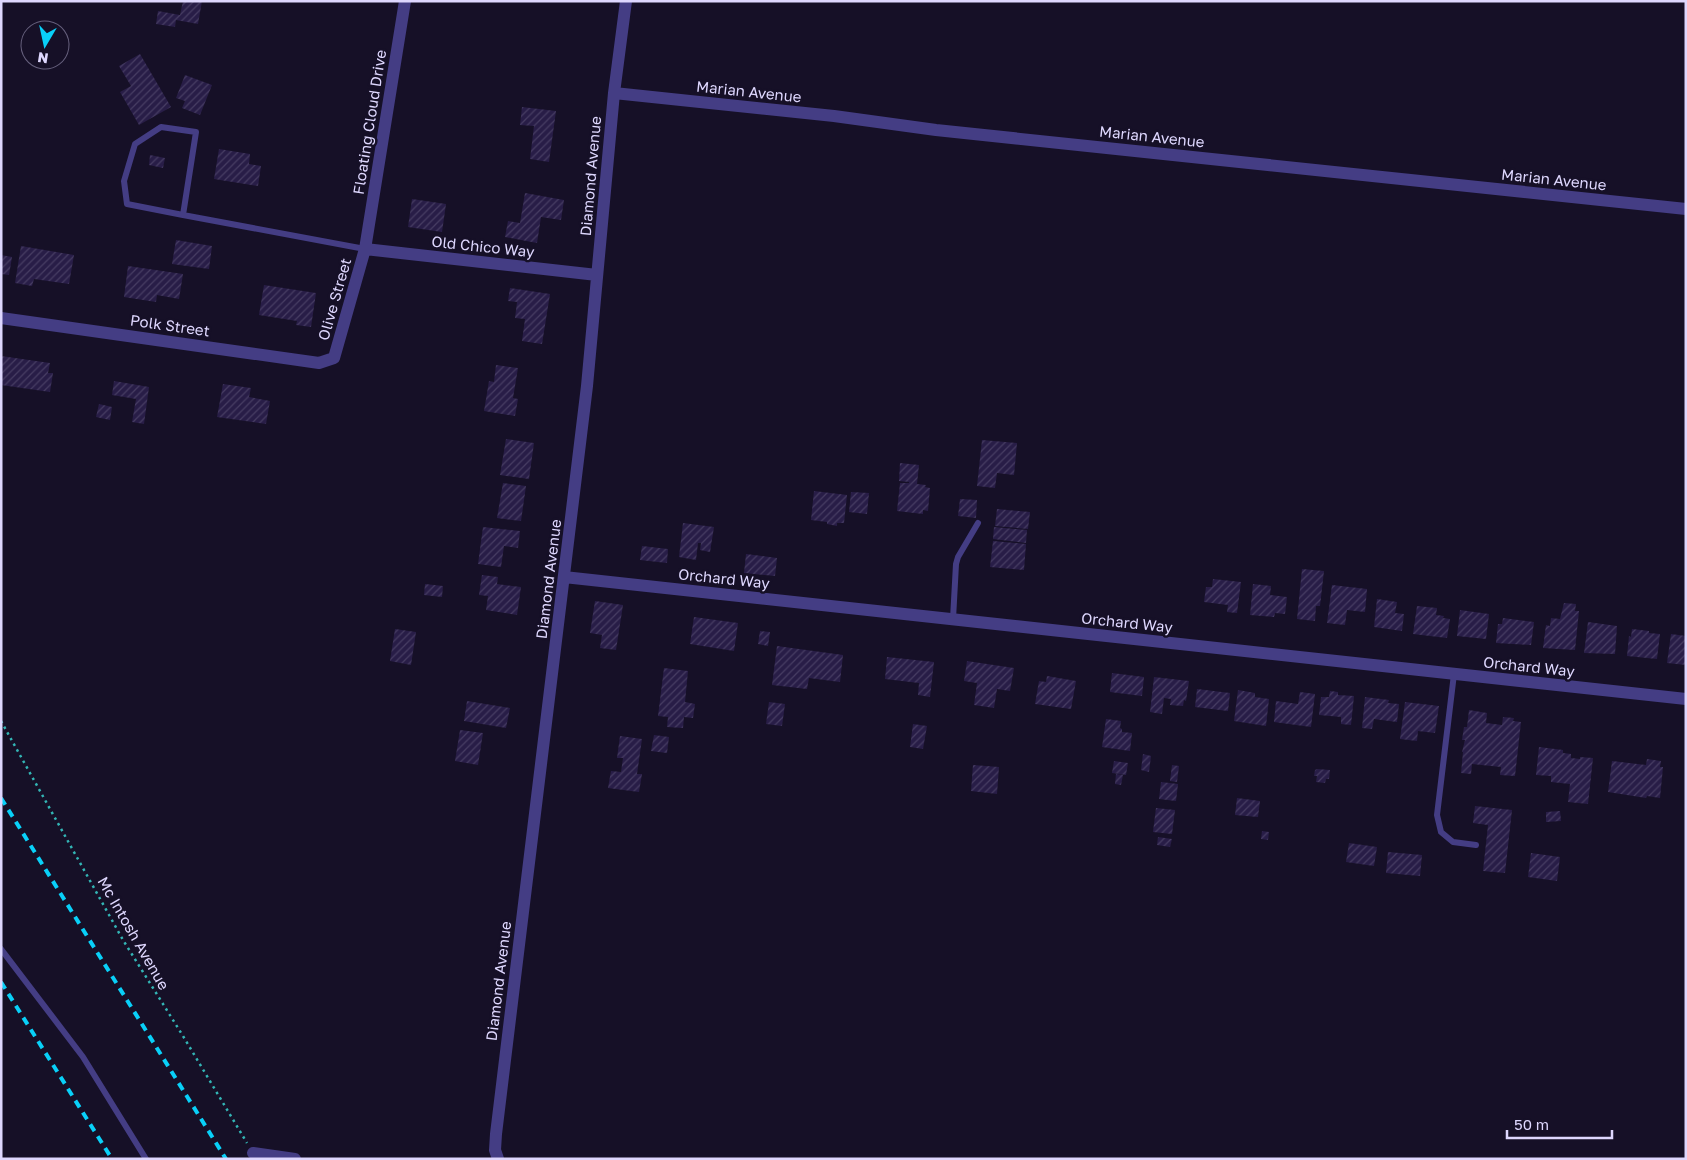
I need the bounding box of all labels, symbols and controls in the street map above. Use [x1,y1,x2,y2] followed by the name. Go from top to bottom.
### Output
[20,20,70,70] north arrow
[349,48,389,196] street label: Floating Cloud Drive
[36,49,49,68] text: N
[696,77,803,106] street label: Marian Avenue
[576,115,604,237] street label: Diamond Avenue
[1099,122,1206,151] street label: Marian Avenue
[1501,165,1608,194] street label: Marian Avenue
[431,232,536,260] street label: Old Chico Way
[314,256,354,342] street label: Olive Street
[129,311,211,339] street label: Polk Street
[532,518,564,640] street label: Diamond Avenue
[677,564,771,592] street label: Orchard Way
[1080,608,1174,636] street label: Orchard Way
[1482,652,1576,680] street label: Orchard Way
[94,873,174,993] street label: Mc Intosh Avenue
[482,920,514,1042] street label: Diamond Avenue
[1507,1108,1612,1140] scale bar
[1514,1115,1549,1133] text: 50 m

